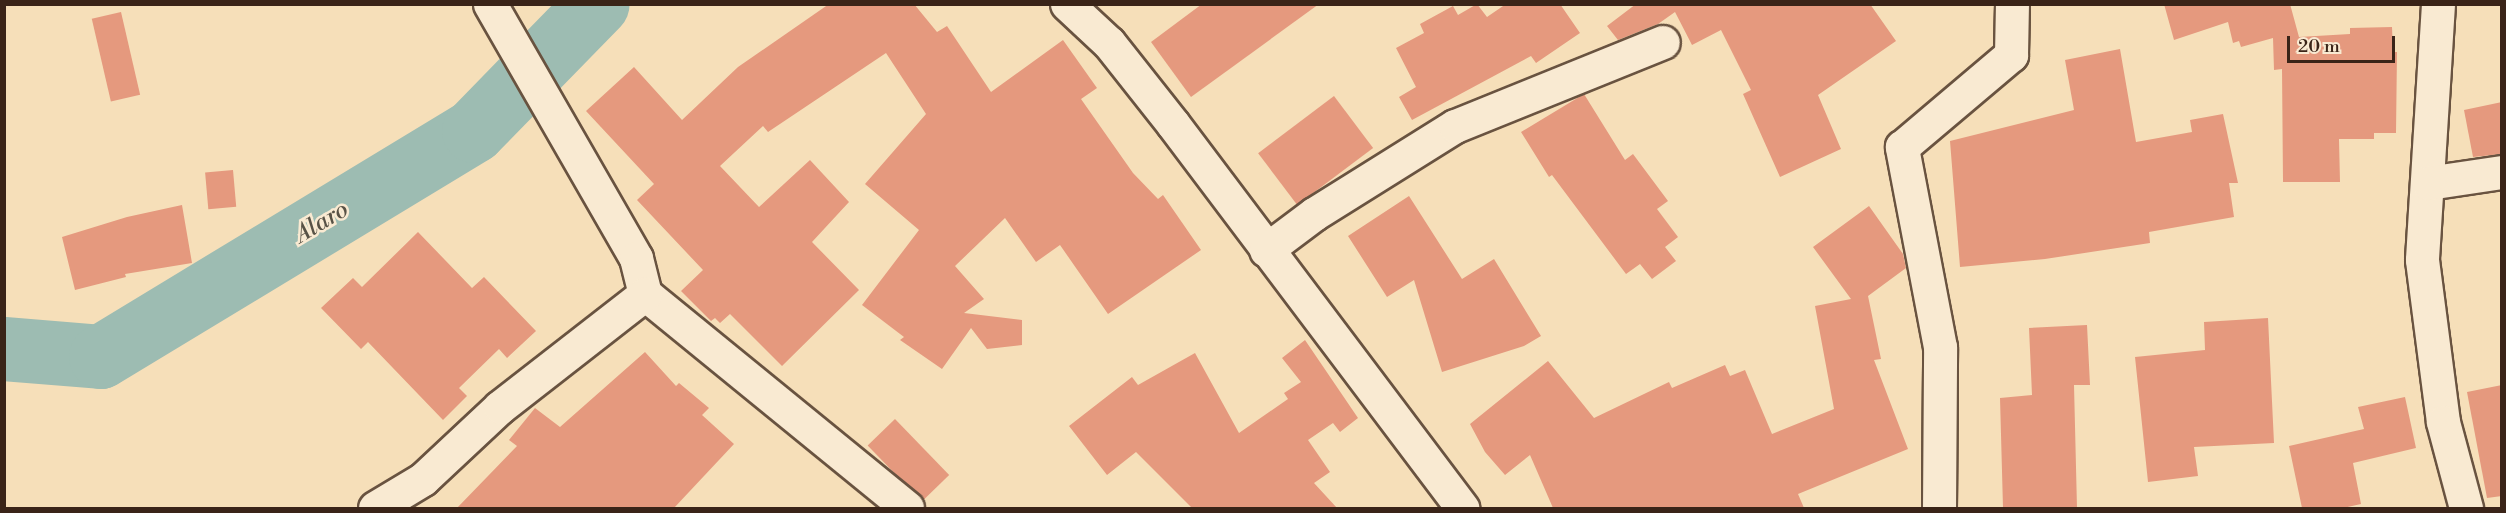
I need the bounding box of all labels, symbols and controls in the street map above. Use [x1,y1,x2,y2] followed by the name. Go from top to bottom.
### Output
[2290,24,2398,62] scale bar
[2298,35,2340,58] text: 20 m
[290,196,354,250] water label: Alaro

